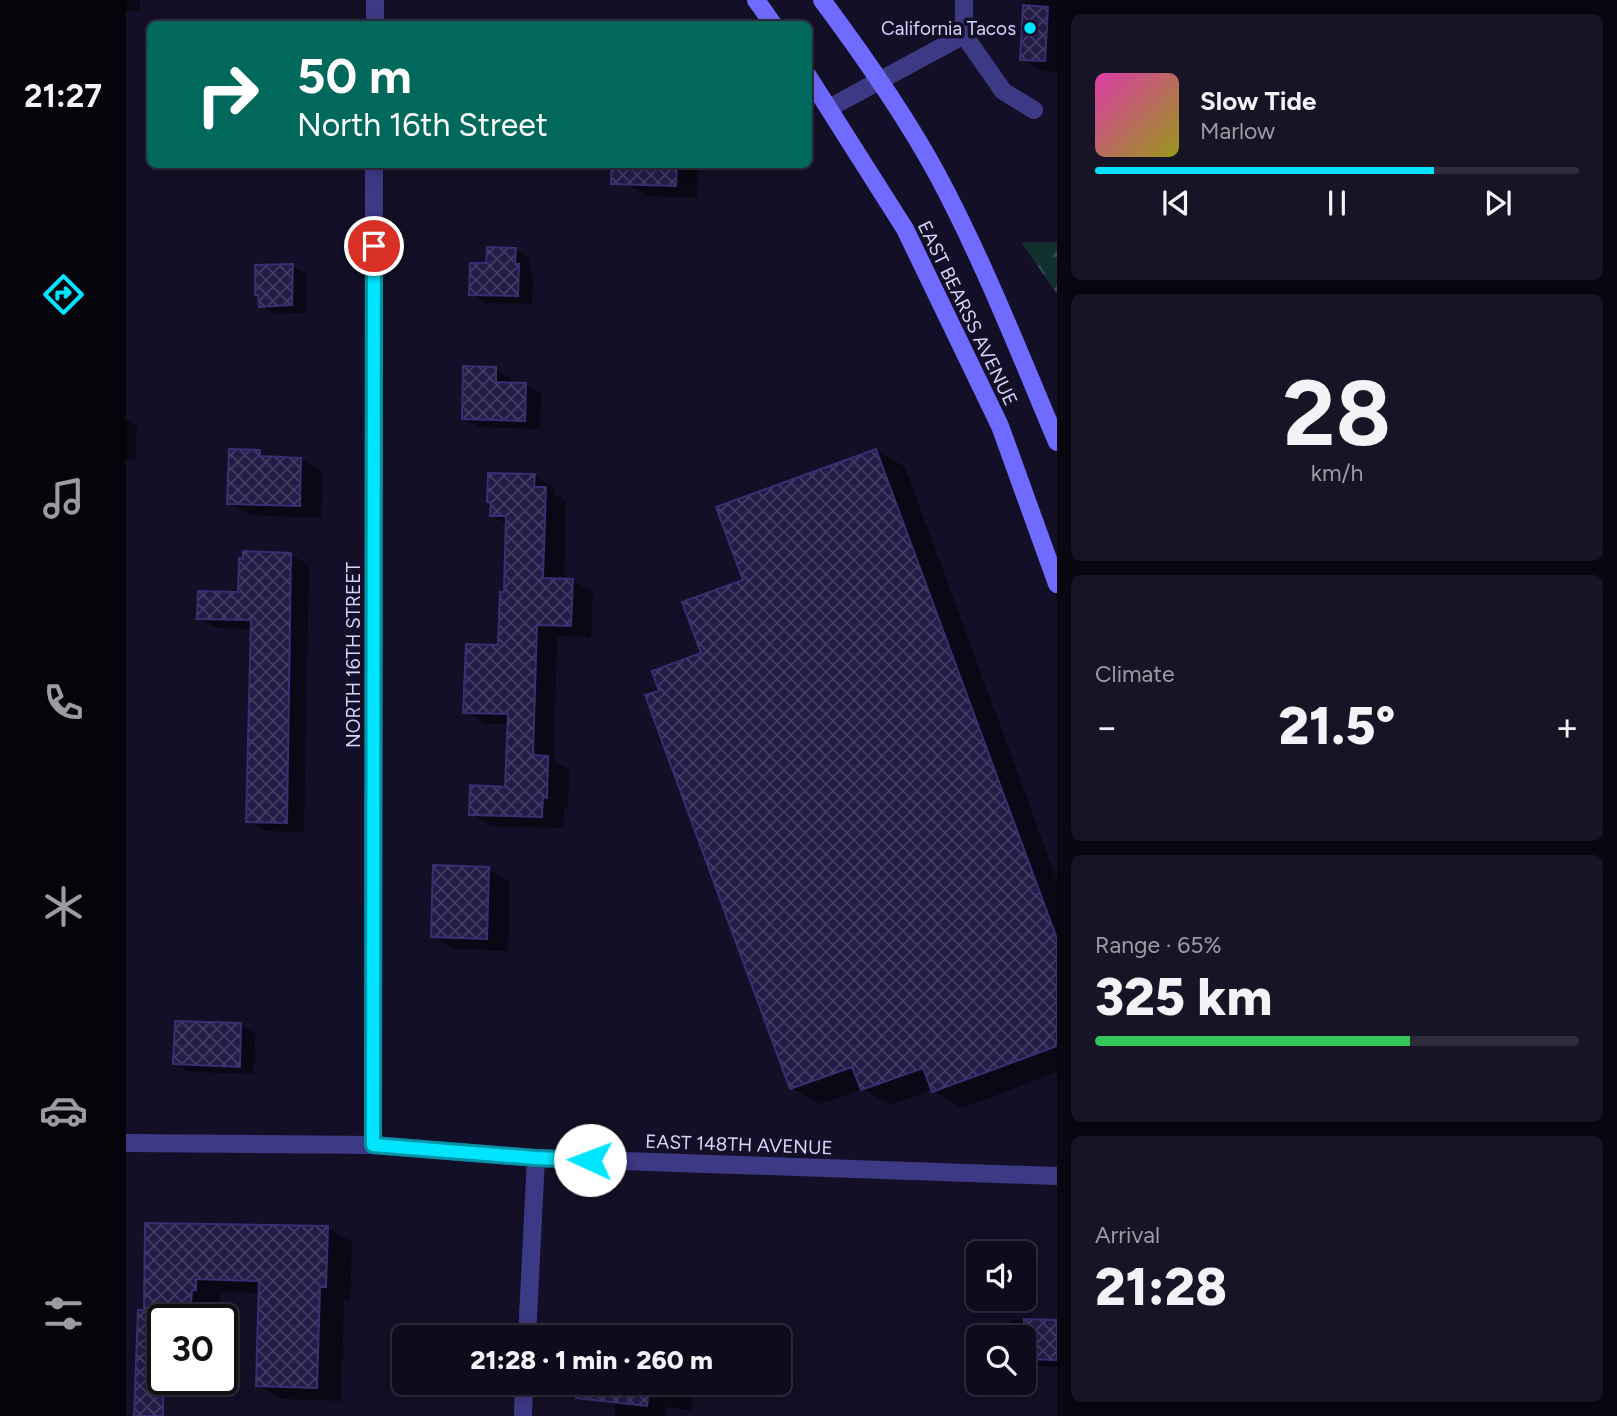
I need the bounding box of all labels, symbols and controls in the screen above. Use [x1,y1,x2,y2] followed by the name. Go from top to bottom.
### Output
[881,17,1016,40] place label: California Tacos
[1022,20,1038,36] marker: California Tacos
[297,46,412,105] text: 50 m
[182,49,273,140] icon: right
[24,77,102,115] text: 21:27
[1200,85,1316,117] text: Slow Tide
[297,106,548,144] text: North 16th Street
[1200,117,1275,145] text: Marlow
[1157,184,1195,222] icon: previous
[1318,184,1356,222] icon: pause
[1479,184,1517,222] icon: next
[344,216,404,276] pin
[913,217,1022,409] street label: EAST BEARSS AVENUE
[355,227,393,265] icon: arrive
[39,270,88,319] icon: directions
[1283,359,1391,468] text: 28
[1311,459,1363,487] text: km/h
[39,474,88,523] icon: music
[342,562,365,748] street label: NORTH 16TH STREET
[1095,660,1174,688] text: Climate
[39,678,88,727] icon: phone
[1279,695,1395,757] text: 21.5°
[1095,704,1119,750] text: −
[1555,704,1579,750] text: +
[39,882,88,931] icon: climate
[1095,931,1222,959] text: Range · 65%
[1095,966,1272,1028] text: 325 km
[39,1086,88,1135] icon: car
[553,1123,627,1197] position arrow
[645,1130,833,1159] street label: EAST 148TH AVENUE
[1095,1221,1160,1249] text: Arrival
[966,1241,1036,1395] map controls
[966,1241,1036,1311] button: sound
[1095,1256,1227,1318] text: 21:28
[39,1289,88,1338] icon: filters
[147,1304,238,1395] speed limit sign: 30
[966,1325,1036,1395] button: search
[470,1344,713,1376] text: 21:28 · 1 min · 260 m

